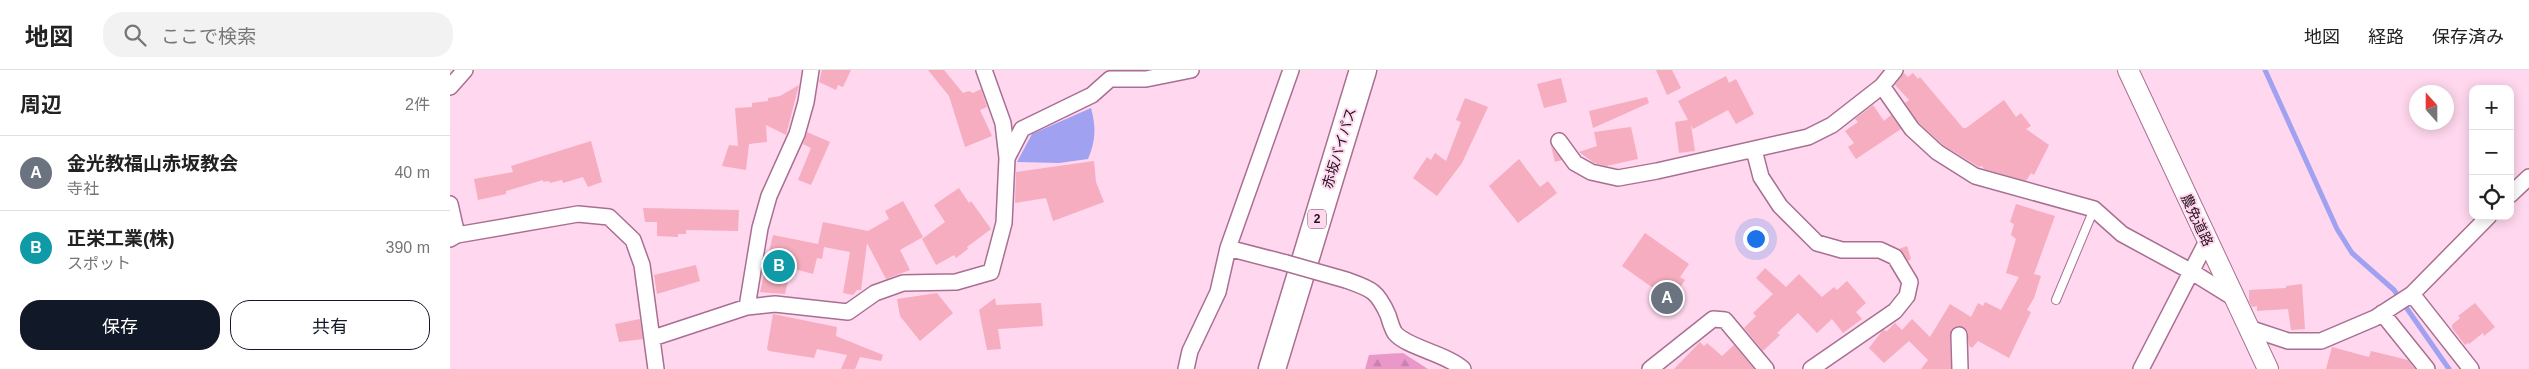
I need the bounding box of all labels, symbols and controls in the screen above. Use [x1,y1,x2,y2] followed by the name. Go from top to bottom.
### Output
[103,12,453,57] search box
[121,21,149,49] icon: search
[25,23,73,50] text: 地図
[161,26,256,47] text: ここで検索
[2304,27,2340,47] text: 地図
[2368,27,2404,47] text: 経路
[2432,27,2504,47] text: 保存済み
[2409,85,2454,130] north arrow
[2469,85,2514,220] map controls
[2469,85,2514,130] button: +
[20,93,62,116] text: 周辺
[405,96,430,113] text: 2件
[1319,106,1359,190] street label: 赤坂バイパス
[2469,130,2514,175] button: −
[67,153,238,174] text: 金光教福山赤坂教会
[30,164,42,181] text: A
[394,164,430,181] text: 40 m
[2469,175,2514,220] button: locate
[67,180,99,197] text: 寺社
[2178,191,2216,249] street label: 農免道路
[1308,210,1326,228] road number: 2
[1743,226,1769,252] your location
[67,228,175,249] text: 正栄工業(株)
[30,239,42,256] text: B
[386,239,430,256] text: 390 m
[763,247,795,285] pin: B
[67,255,131,272] text: スポット
[1651,279,1683,317] pin: A
[20,300,220,350] button: 保存
[230,300,430,350] button: 共有

